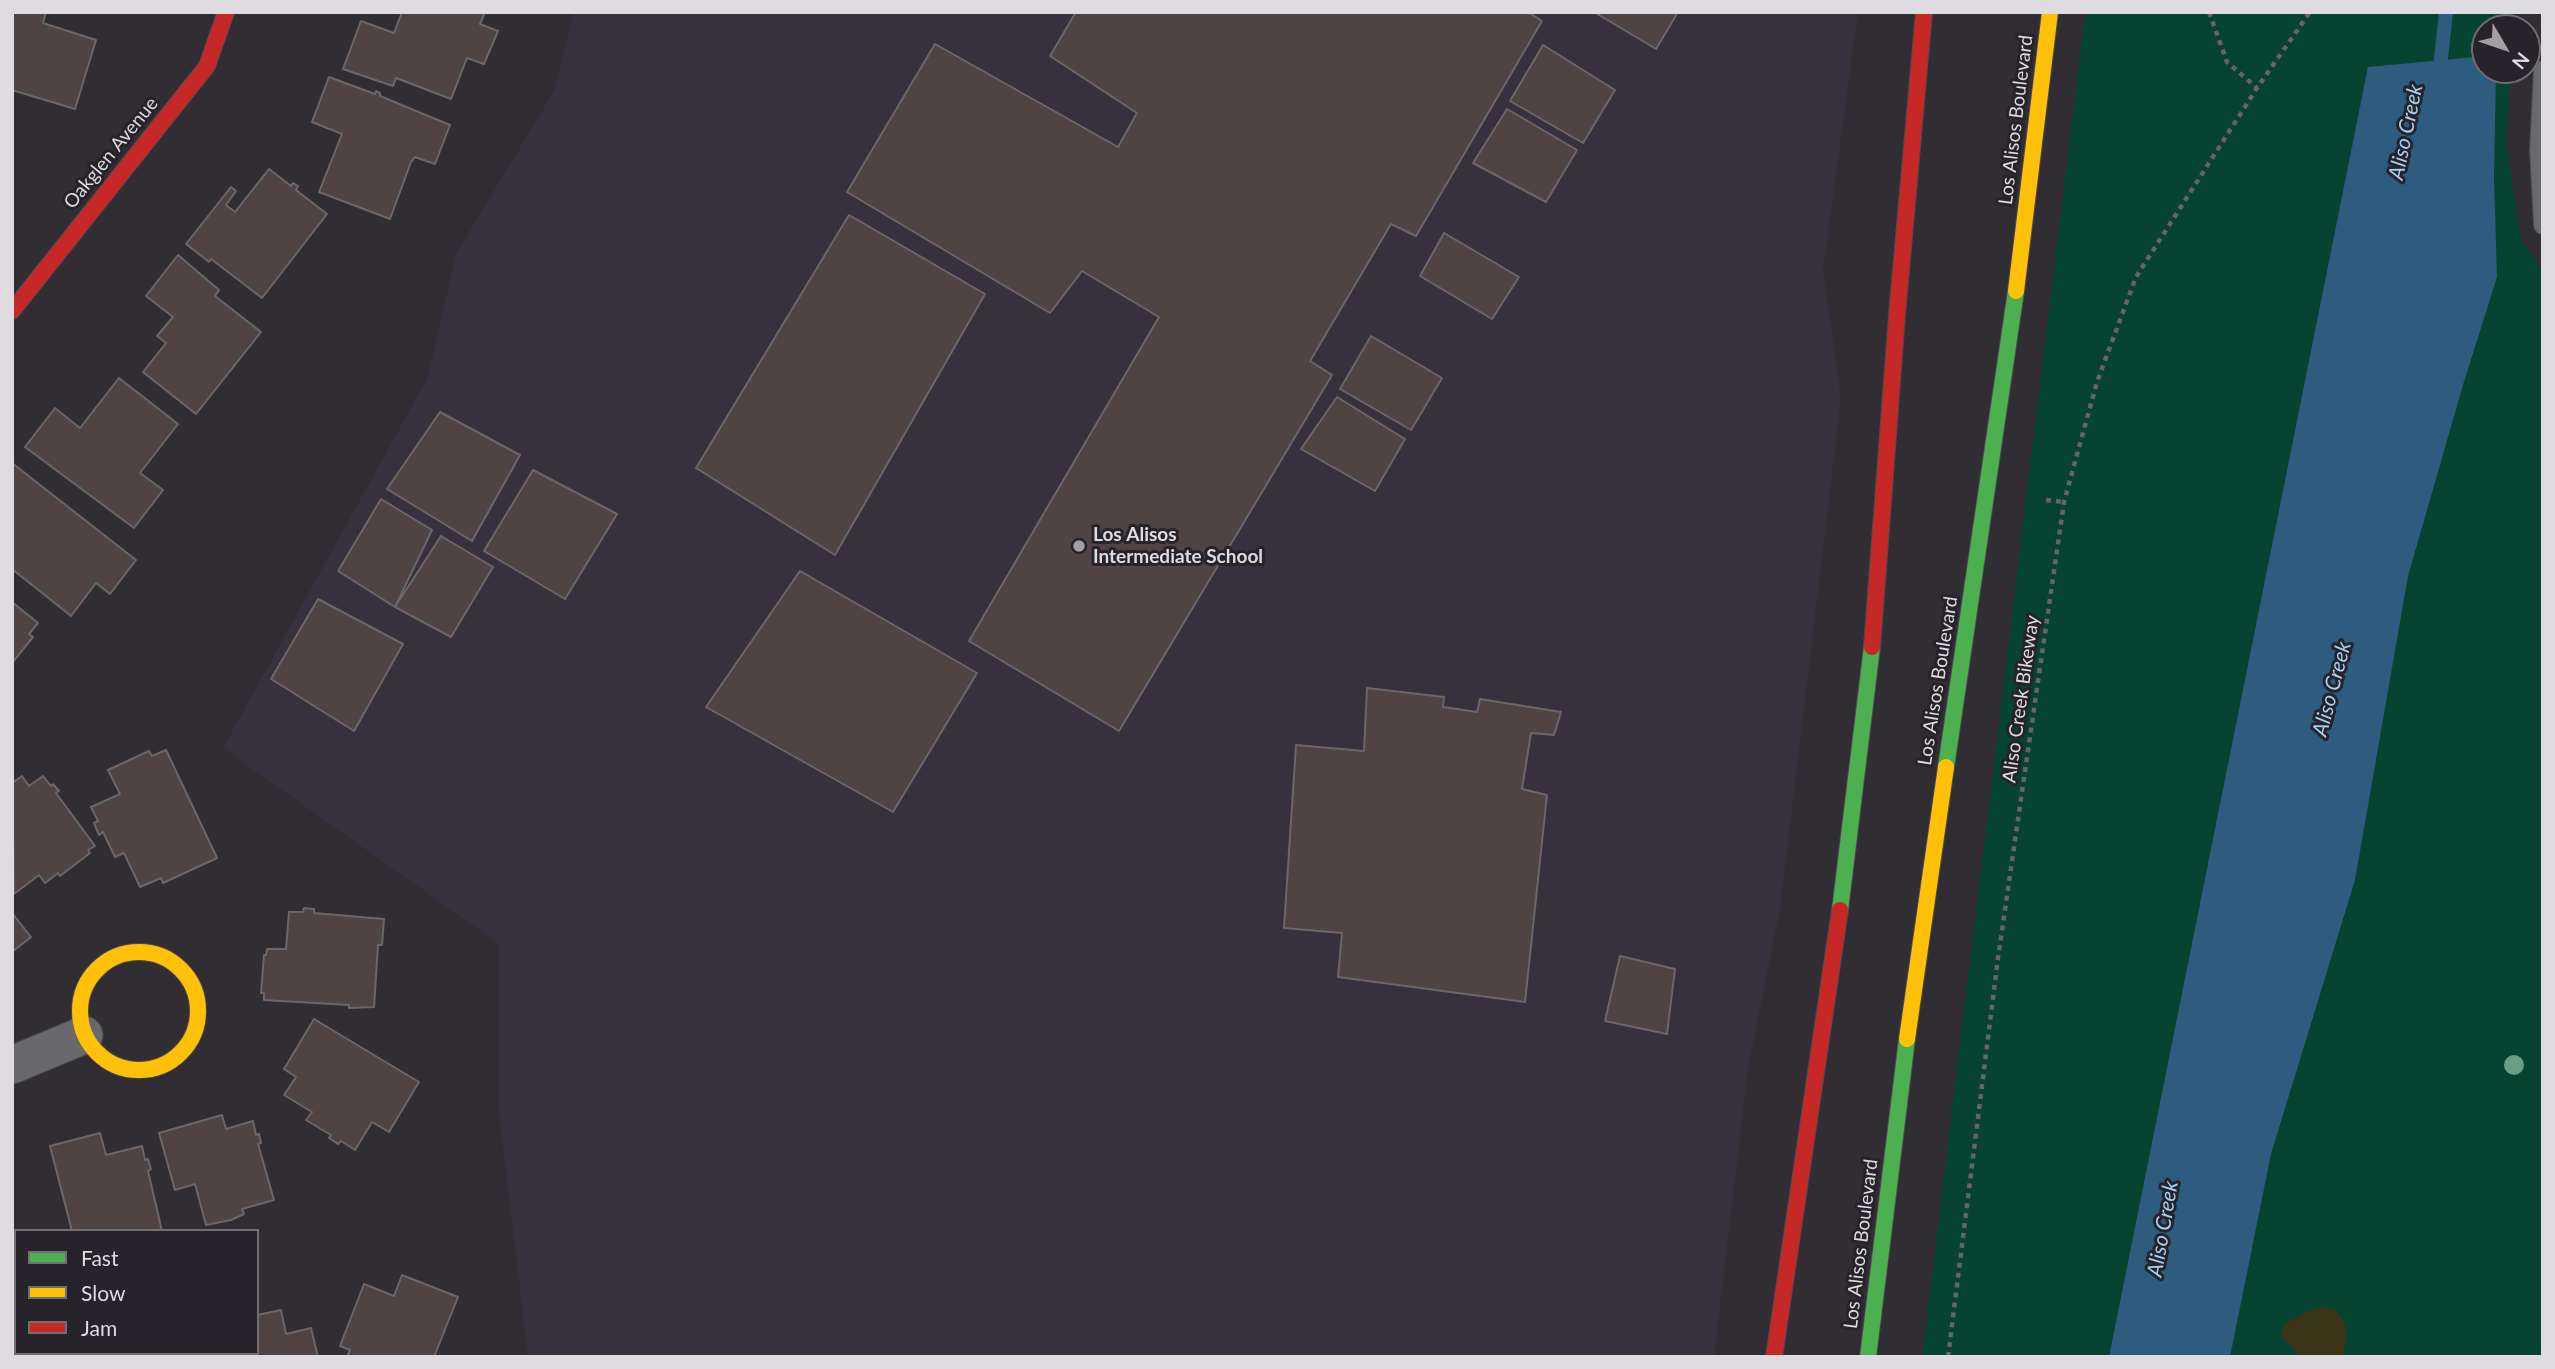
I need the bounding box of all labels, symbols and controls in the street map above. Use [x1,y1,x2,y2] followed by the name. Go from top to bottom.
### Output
[2471,14,2541,84] north arrow
[1994,34,2038,206] street label: Los Alisos Boulevard
[2508,48,2535,74] text: N
[2384,82,2428,182] water label: Aliso Creek
[59,93,163,213] street label: Oakglen Avenue
[1093,524,1263,568] place label: Los Alisos Intermediate School
[1071,538,1087,554] marker: Los Alisos Intermediate School
[1913,595,1963,767] street label: Los Alisos Boulevard
[1998,614,2044,784] street label: Aliso Creek Bikeway
[2307,639,2357,739] water label: Aliso Creek
[1839,1158,1883,1330] street label: Los Alisos Boulevard
[2142,1179,2184,1279] water label: Aliso Creek
[14,1229,259,1355] legend
[81,1245,118,1270] text: Fast
[81,1280,125,1305] text: Slow
[81,1315,117,1340] text: Jam

